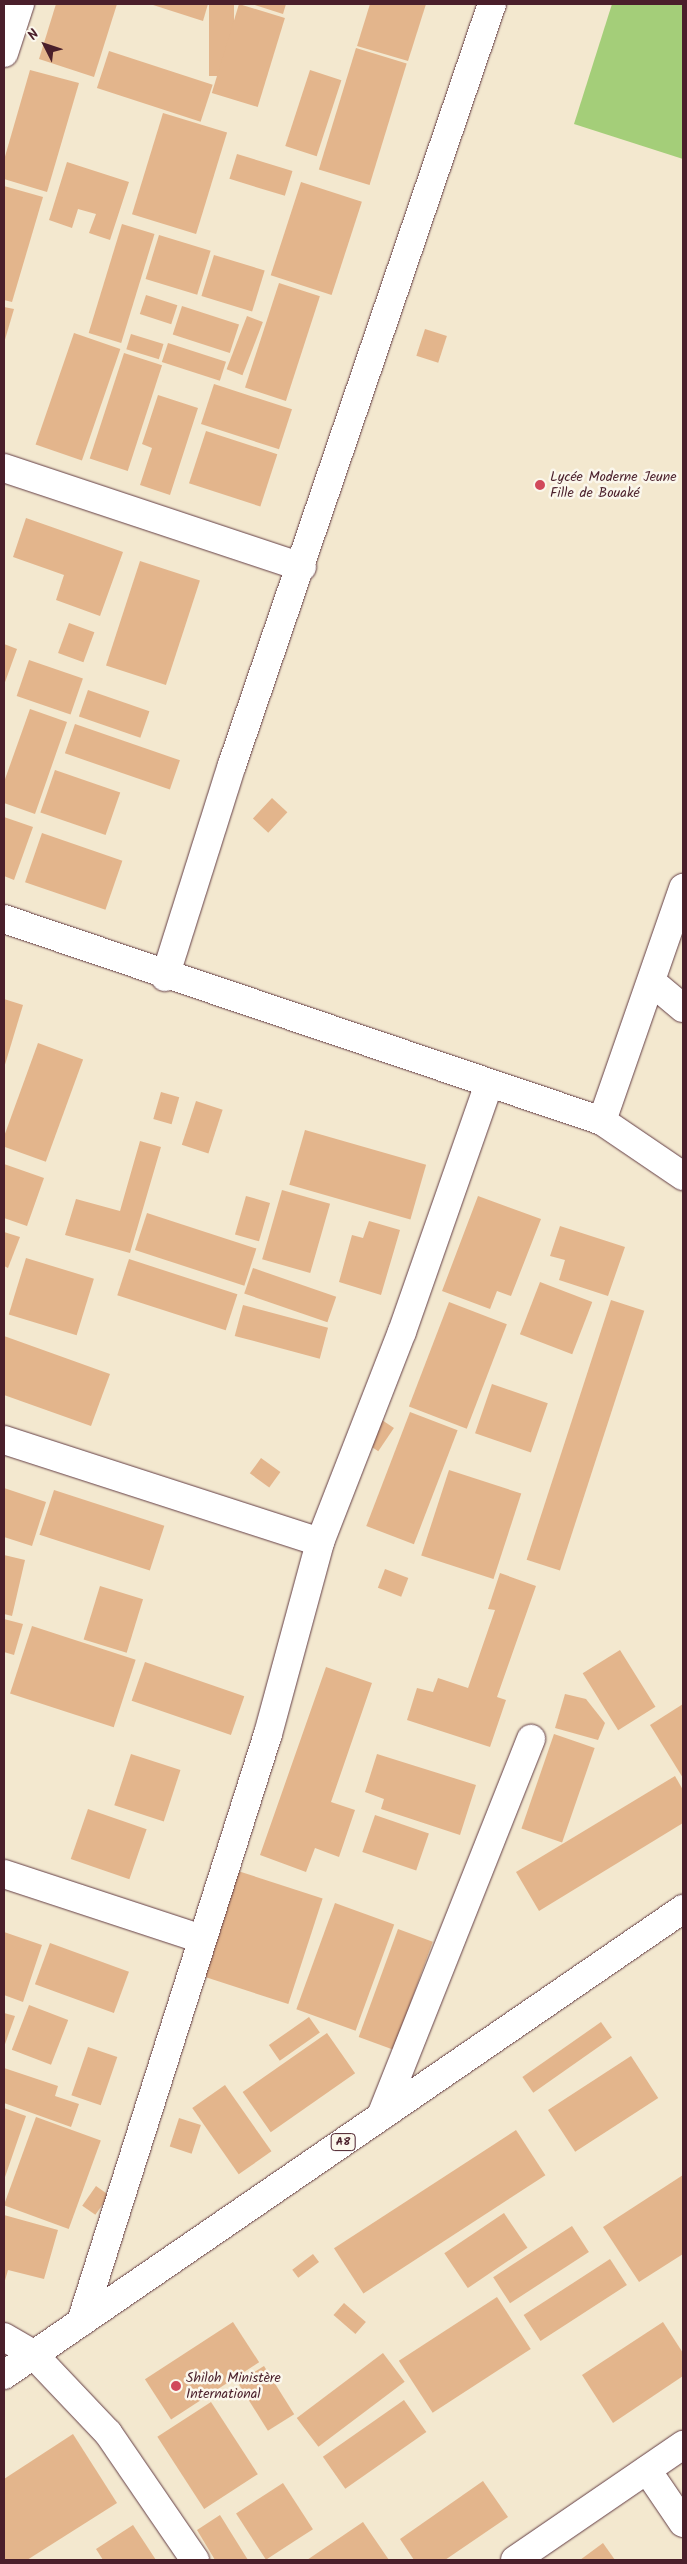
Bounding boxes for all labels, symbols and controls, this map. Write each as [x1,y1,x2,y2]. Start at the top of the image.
north arrow [20,20,70,70]
text: N [22,25,45,46]
place label: Lycée Moderne Jeune Fille de Bouaké [550,469,677,502]
marker: Lycée Moderne Jeune Fille de Bouaké [534,479,546,491]
road number: A8 [330,2132,356,2152]
place label: Shiloh Ministère International [186,2370,281,2402]
marker: Shiloh Ministère International [170,2380,182,2392]

